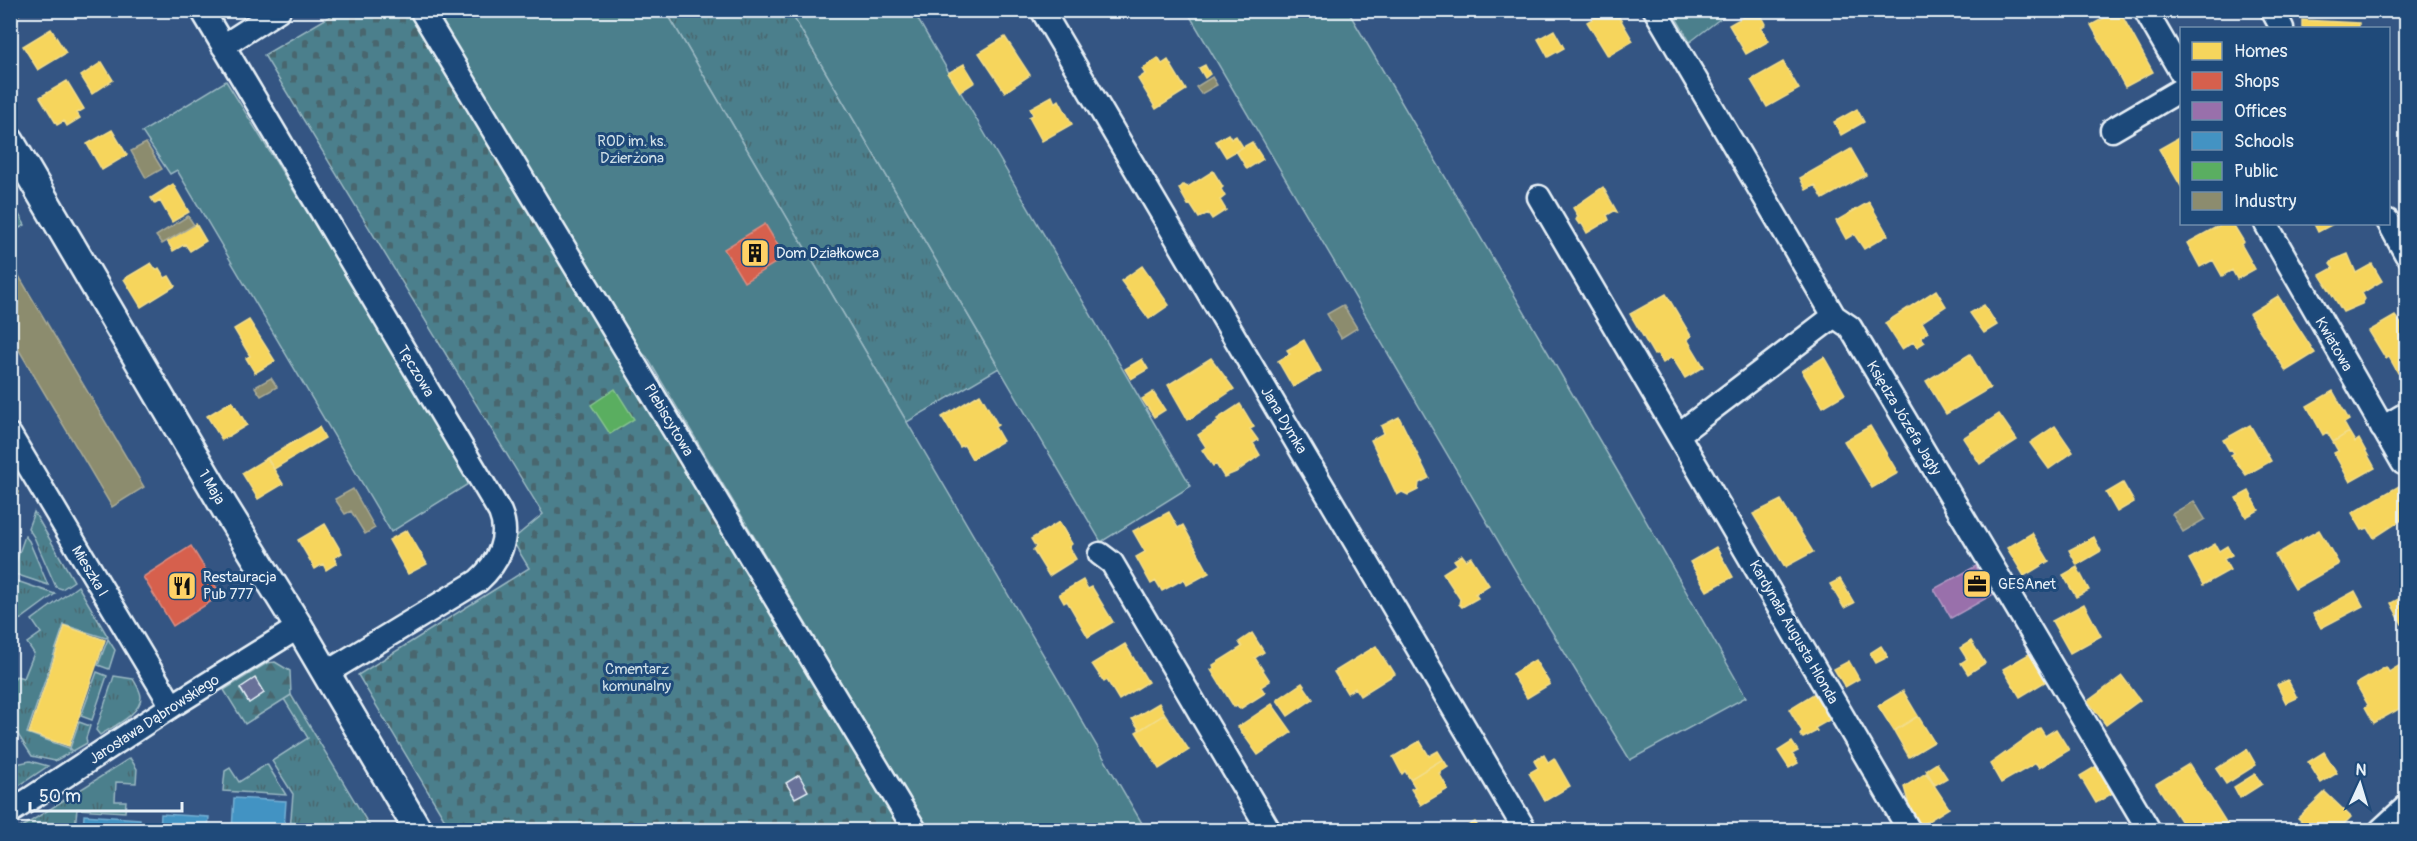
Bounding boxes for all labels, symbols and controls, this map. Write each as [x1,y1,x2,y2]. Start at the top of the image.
legend [2180,27,2390,225]
text: Homes [2234,40,2287,63]
text: Shops [2234,70,2279,93]
text: Offices [2234,100,2286,123]
text: Schools [2234,130,2294,153]
park label: ROD im. ks. Dzierżona [597,132,667,168]
text: Public [2234,160,2278,183]
text: Industry [2234,190,2297,213]
building icon: Dom Działkowca [739,237,771,269]
place label: Dom Działkowca [776,244,879,263]
street label: Kwiatowa [2310,314,2357,375]
street label: Tęczowa [393,342,438,401]
street label: Księdza Józefa Jagły [1862,358,1945,479]
street label: Plebiscytowa [640,381,698,460]
street label: Jana Dymka [1256,383,1311,457]
street label: 1 Maja [194,466,229,508]
street label: Mieszka I [67,542,112,600]
street label: Kardynała Augusta Hlonda [1745,557,1842,707]
place label: Restauracja Pub 777 [203,568,276,604]
office icon: GESAnet [1961,568,1993,600]
restaurant icon: Restauracja Pub 777 [166,570,198,602]
place label: GESAnet [1998,575,2057,594]
park label: Cmentarz komunalny [603,660,672,696]
street label: Jarosława Dąbrowskiego [86,670,223,769]
north arrow [2330,754,2390,814]
text: N [2355,760,2367,780]
scale bar [30,775,182,813]
text: 50 m [39,785,81,808]

